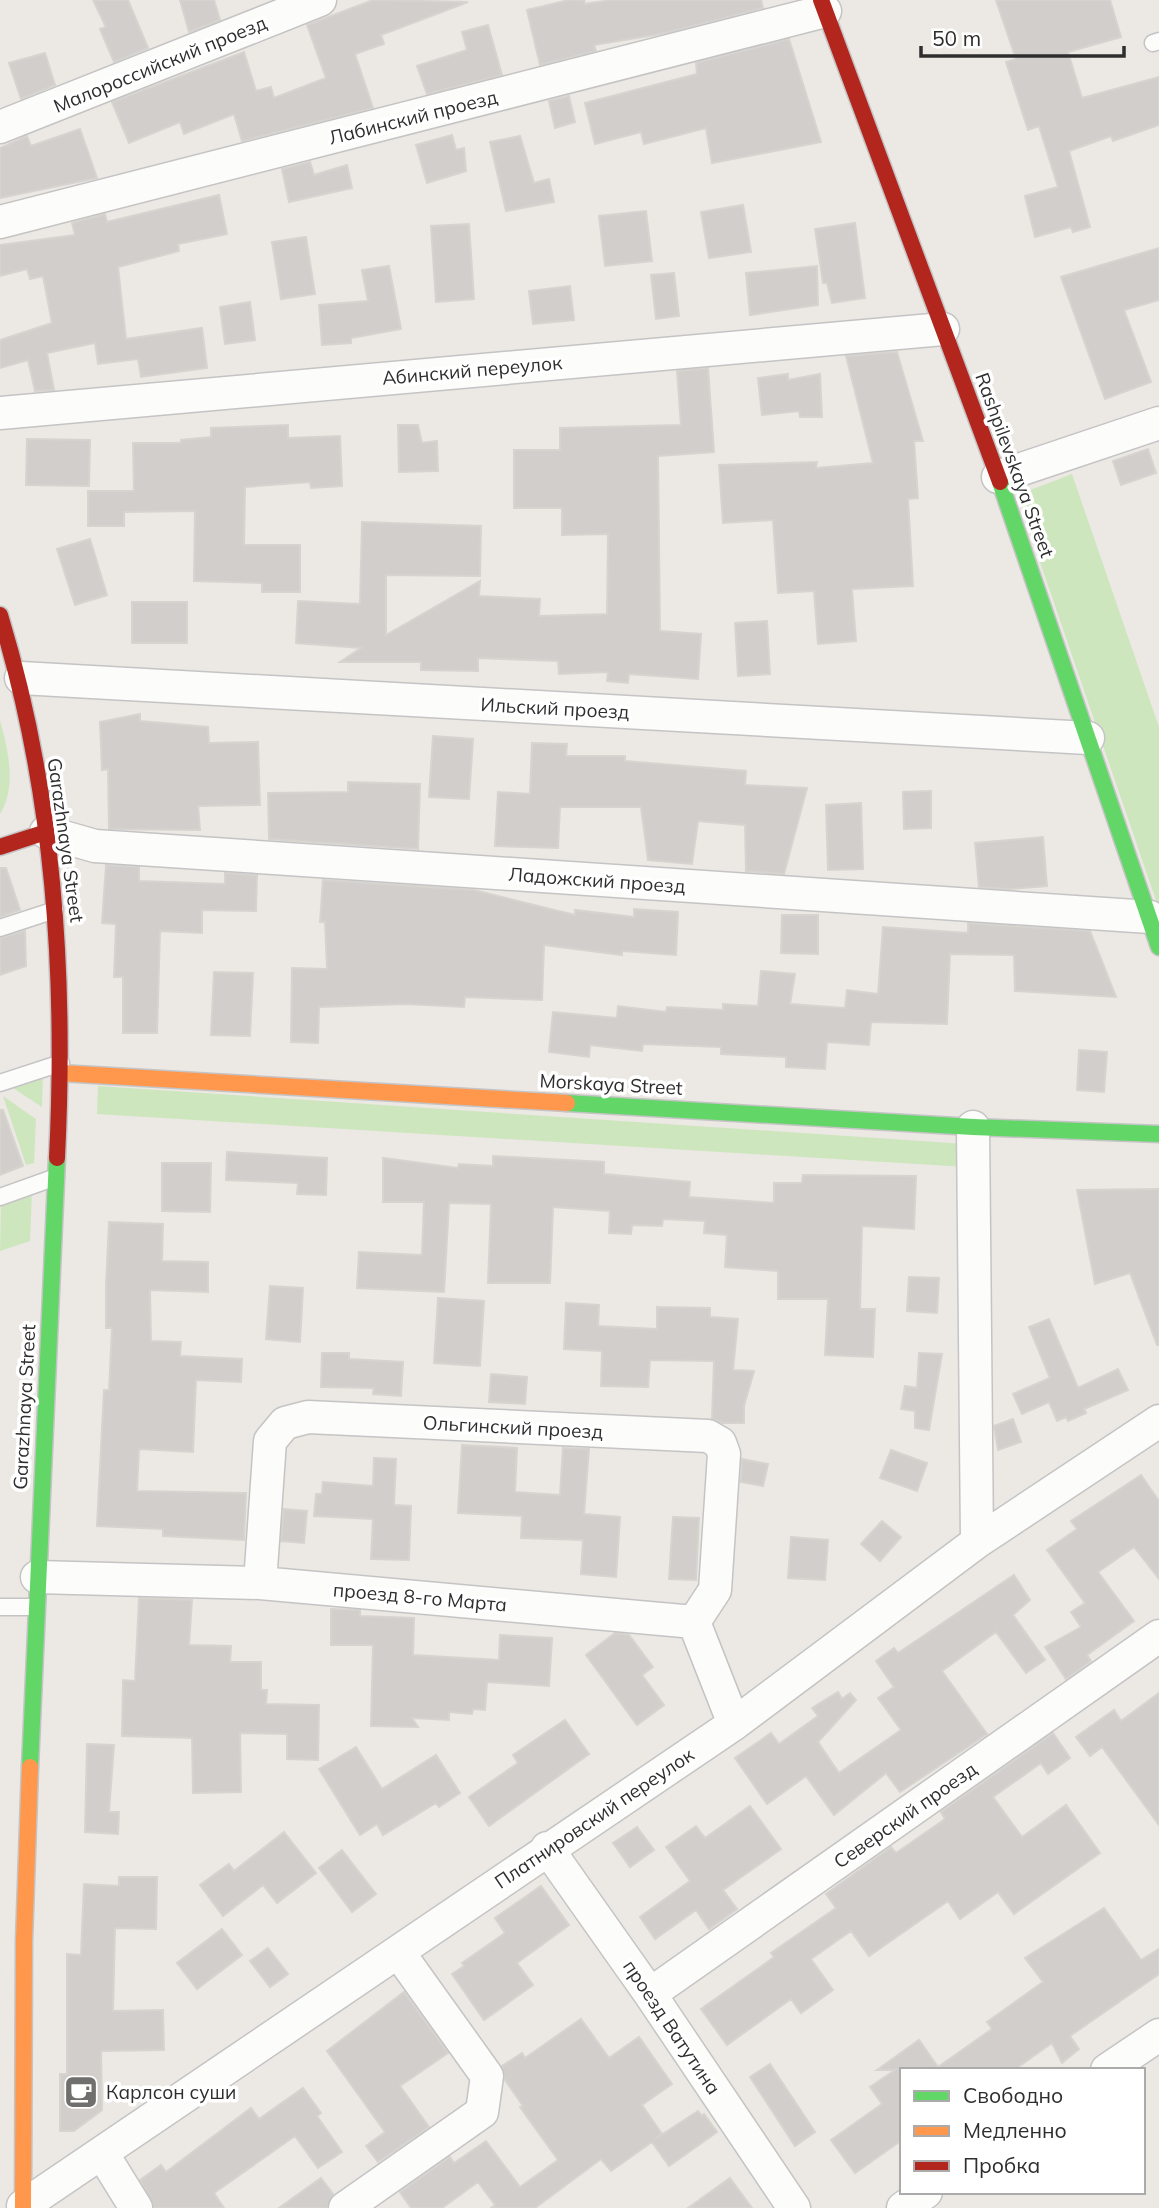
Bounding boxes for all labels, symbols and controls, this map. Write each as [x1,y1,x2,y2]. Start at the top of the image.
street label: Малороссийский проезд [50,10,270,118]
scale bar [921,14,1124,58]
text: 50 m [932,25,981,51]
street label: Лабинский проезд [326,84,500,150]
street label: Абинский переулок [381,350,564,390]
street label: Rashpilevskaya Street [970,369,1060,561]
street label: Ильский проезд [480,692,630,724]
street label: Garazhnaya Street [43,756,89,924]
street label: Ладожский проезд [508,862,687,898]
street label: Morskaya Street [539,1068,683,1100]
street label: Garazhnaya Street [8,1323,40,1490]
street label: Ольгинский проезд [422,1410,604,1444]
street label: проезд 8-го Марта [332,1577,508,1617]
street label: Платнировский переулок [490,1742,699,1894]
street label: Северский проезд [829,1756,982,1873]
street label: проезд Ватутина [618,1955,726,2099]
legend [900,2068,1145,2194]
cafe icon: Карлсон суши [62,2073,100,2111]
place label: Карлсон суши [106,2080,236,2104]
text: Свободно [963,2082,1063,2108]
text: Медленно [963,2117,1067,2143]
text: Пробка [963,2152,1040,2178]

